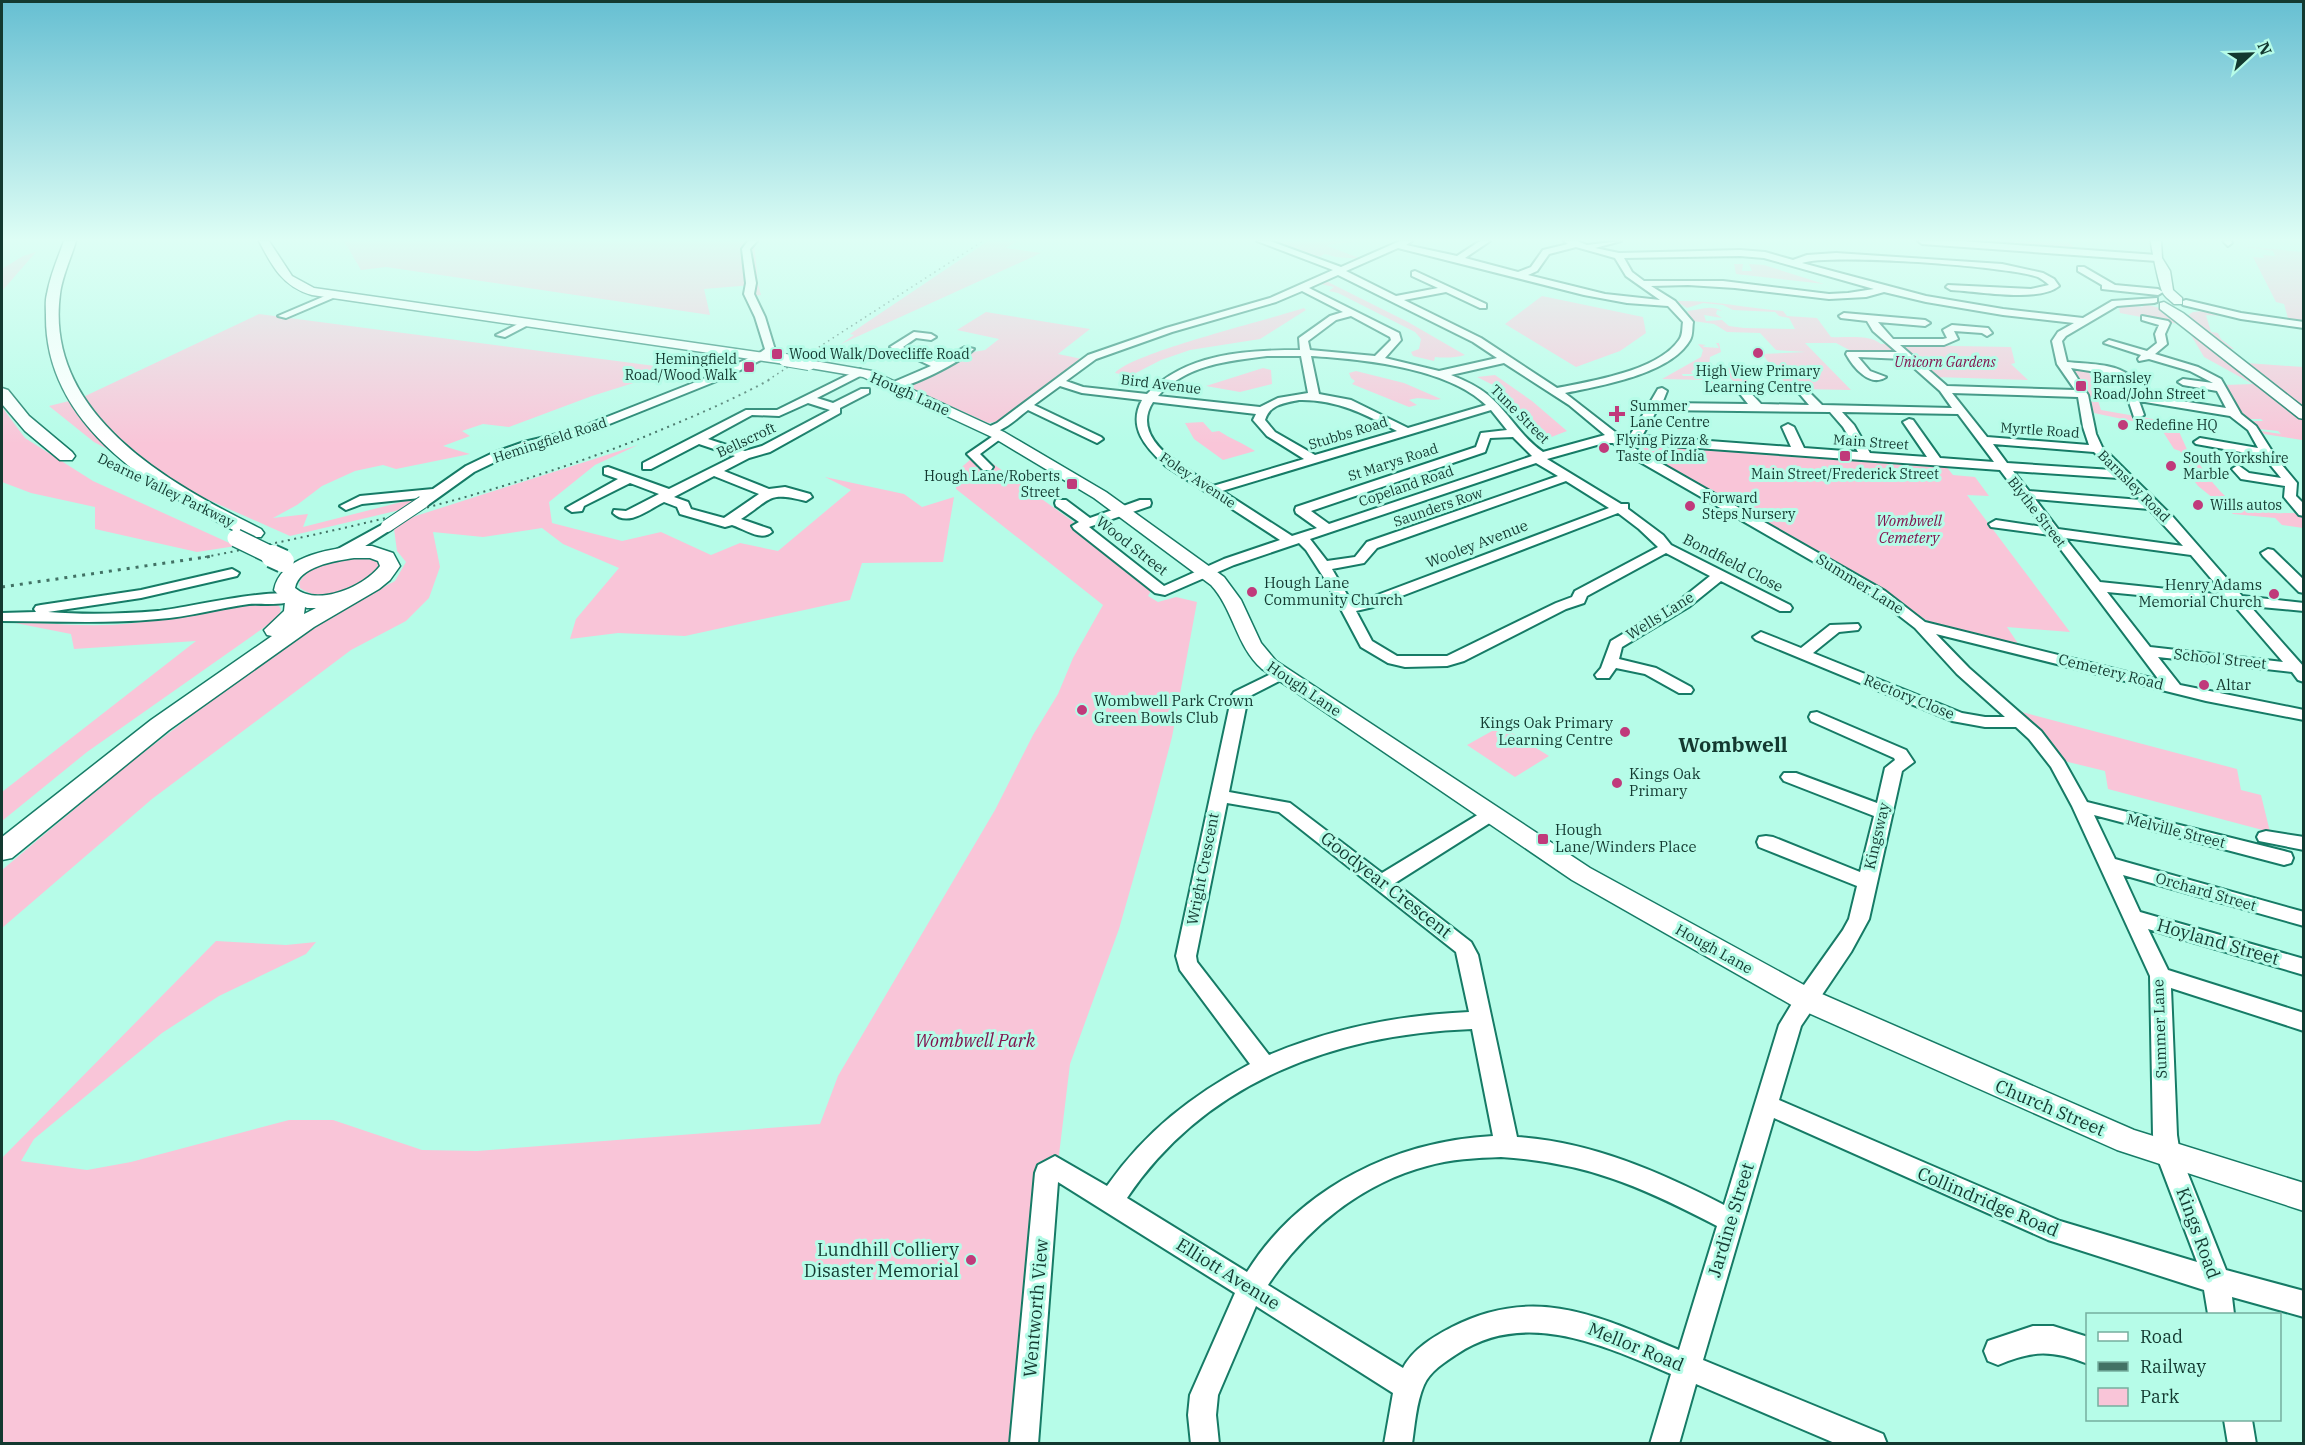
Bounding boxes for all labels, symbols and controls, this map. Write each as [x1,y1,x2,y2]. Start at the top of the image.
north arrow [2221,24,2281,84]
text: N [2253,39,2277,58]
place label: Wood Walk/Dovecliffe Road [789,345,970,363]
marker: High View Primary Learning Centre [1751,346,1765,360]
marker: Wood Walk/Dovecliffe Road [770,347,784,361]
place label: Hemingfield Road/Wood Walk [625,350,738,384]
park label: Unicorn Gardens [1894,353,1996,371]
marker: Hemingfield Road/Wood Walk [742,360,756,374]
place label: High View Primary Learning Centre [1696,362,1821,396]
street label: Hough Lane [867,368,953,420]
place label: Barnsley Road/John Street [2093,369,2206,403]
street label: Bird Avenue [1120,370,1202,398]
marker: Barnsley Road/John Street [2074,379,2088,393]
street label: Tune Street [1487,381,1553,447]
place label: Summer Lane Centre [1630,397,1710,431]
marker: Summer Lane Centre [1608,405,1626,423]
street label: Stubbs Road [1306,412,1390,454]
street label: Hemingfield Road [491,413,610,467]
place label: Redefine HQ [2135,416,2217,434]
street label: Bellscroft [714,418,778,461]
street label: Myrtle Road [2000,418,2081,442]
marker: Redefine HQ [2116,418,2130,432]
street label: Main Street [1833,430,1909,454]
place label: Flying Pizza & Taste of India [1616,431,1709,465]
street label: St Marys Road [1346,439,1441,485]
marker: Flying Pizza & Taste of India [1597,441,1611,455]
street label: Barnsley Road [2094,446,2174,526]
street label: Foley Avenue [1157,448,1239,512]
street label: Dearne Valley Parkway [95,449,238,531]
marker: Main Street/Frederick Street [1838,449,1852,463]
place label: South Yorkshire Marble [2183,449,2289,483]
marker: South Yorkshire Marble [2164,459,2178,473]
street label: Copeland Road [1356,461,1456,511]
place label: Main Street/Frederick Street [1751,465,1939,483]
place label: Hough Lane/Roberts Street [924,467,1060,501]
street label: Blythe Street [2004,473,2070,551]
marker: Hough Lane/Roberts Street [1065,477,1079,491]
street label: Saunders Row [1391,483,1485,531]
place label: Forward Steps Nursery [1702,489,1796,523]
place label: Wills autos [2210,496,2282,514]
marker: Wills autos [2191,498,2205,512]
marker: Forward Steps Nursery [1683,499,1697,513]
park label: Wombwell Cemetery [1876,511,1943,547]
street label: Wood Street [1093,512,1172,580]
street label: Wooley Avenue [1423,515,1530,572]
street label: Bondfield Close [1680,529,1787,596]
street label: Summer Lane [1813,549,1908,618]
place label: Hough Lane Community Church [1264,573,1403,609]
place label: Henry Adams Memorial Church [2138,575,2262,611]
marker: Hough Lane Community Church [1245,585,1259,599]
street label: Wells Lane [1622,587,1697,644]
marker: Henry Adams Memorial Church [2267,587,2281,601]
street label: School Street [2173,644,2267,673]
street label: Cemetery Road [2057,649,2166,694]
street label: Hough Lane [1264,657,1345,720]
street label: Rectory Close [1861,670,1957,723]
place label: Altar [2216,675,2251,694]
marker: Altar [2197,678,2211,692]
place label: Wombwell Park Crown Green Bowls Club [1094,691,1254,727]
marker: Wombwell Park Crown Green Bowls Club [1075,703,1089,717]
place label: Kings Oak Primary Learning Centre [1480,713,1613,749]
marker: Kings Oak Primary Learning Centre [1618,725,1632,739]
district label: Wombwell [1678,730,1788,758]
place label: Kings Oak Primary [1629,764,1701,800]
marker: Kings Oak Primary [1610,776,1624,790]
street label: Kingsway [1860,801,1893,871]
street label: Melville Street [2125,809,2227,852]
street label: Wright Crescent [1182,811,1223,927]
place label: Hough Lane/Winders Place [1555,820,1696,856]
street label: Goodyear Crescent [1316,826,1457,943]
marker: Hough Lane/Winders Place [1536,832,1550,846]
street label: Orchard Street [2154,868,2259,915]
street label: Hoyland Street [2154,913,2282,970]
street label: Hough Lane [1672,920,1756,978]
street label: Summer Lane [2148,979,2171,1079]
park label: Wombwell Park [915,1029,1036,1052]
street label: Church Street [1992,1074,2109,1141]
street label: Jardine Street [1702,1160,1759,1280]
street label: Collindridge Road [1914,1161,2063,1242]
street label: Kings Road [2171,1184,2226,1282]
street label: Elliott Avenue [1172,1233,1284,1315]
place label: Lundhill Colliery Disaster Memorial [804,1238,959,1282]
street label: Wentworth View [1018,1238,1053,1378]
marker: Lundhill Colliery Disaster Memorial [964,1253,978,1267]
legend [2086,1313,2281,1421]
street label: Mellor Road [1585,1317,1688,1376]
text: Road [2140,1325,2183,1348]
text: Railway [2140,1355,2206,1378]
text: Park [2140,1385,2180,1408]

